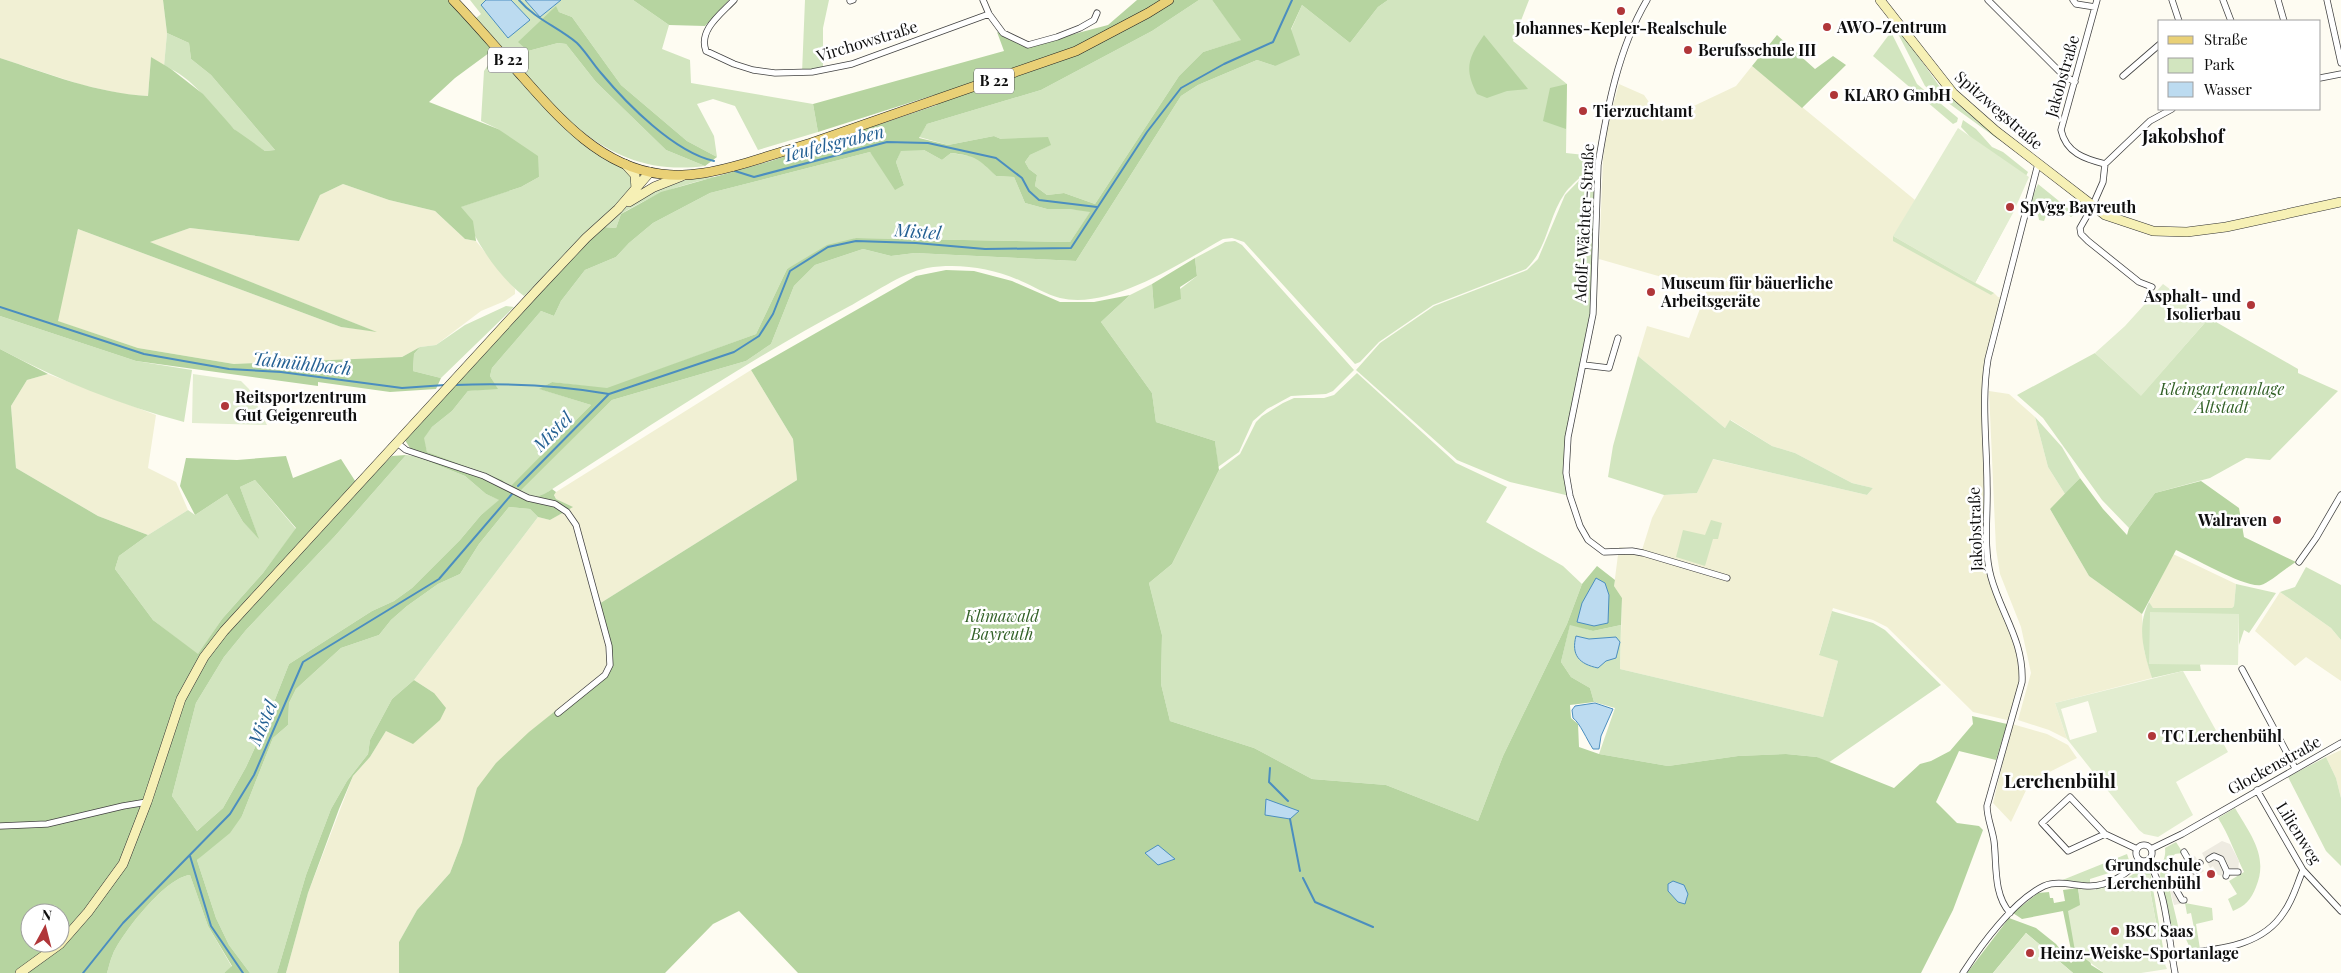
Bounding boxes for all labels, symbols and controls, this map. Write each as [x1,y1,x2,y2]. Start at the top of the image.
marker: Johannes-Kepler-Realschule [1615,5,1627,17]
street label: Virchowstraße [813,15,920,66]
place label: AWO-Zentrum [1836,16,1947,37]
place label: Johannes-Kepler-Realschule [1514,17,1727,38]
legend [2158,20,2321,110]
marker: AWO-Zentrum [1821,21,1833,33]
text: Straße [2204,29,2248,49]
street label: Jakobstraße [2040,32,2083,120]
place label: Berufsschule III [1698,39,1816,60]
marker: Berufsschule III [1682,44,1694,56]
road number: B 22 [488,48,528,72]
text: Park [2204,54,2236,74]
street label: Spitzwegstraße [1951,66,2048,154]
road number: B 22 [974,68,1014,94]
text: Wasser [2203,79,2252,99]
place label: KLARO GmbH [1844,84,1951,105]
marker: KLARO GmbH [1828,89,1840,101]
place label: Tierzuchtamt [1593,100,1694,121]
marker: Tierzuchtamt [1577,105,1589,117]
water label: Teufelsgraben [779,119,887,167]
district label: Jakobshof [2141,124,2226,148]
street label: Adolf-Wächter-Straße [1569,143,1598,304]
place label: SpVgg Bayreuth [2020,196,2137,217]
marker: SpVgg Bayreuth [2004,201,2016,213]
water label: Mistel [893,217,943,245]
place label: Museum für bäuerliche Arbeitsgeräte [1660,272,1833,311]
place label: Asphalt- und Isolierbau [2143,285,2241,324]
marker: Museum für bäuerliche Arbeitsgeräte [1645,286,1657,298]
marker: Asphalt- und Isolierbau [2245,299,2257,311]
water label: Talmühlbach [251,346,353,380]
park label: Kleingartenanlage Altstadt [2159,378,2284,417]
place label: Reitsportzentrum Gut Geigenreuth [235,386,367,425]
marker: Reitsportzentrum Gut Geigenreuth [219,400,231,412]
water label: Mistel [527,406,578,457]
street label: Jakobstraße [1963,487,1987,573]
place label: Walraven [2197,509,2267,530]
marker: Walraven [2271,514,2283,526]
park label: Klimawald Bayreuth [964,605,1040,644]
water label: Mistel [242,696,283,750]
place label: TC Lerchenbühl [2162,725,2282,746]
marker: TC Lerchenbühl [2146,730,2158,742]
street label: Glockenstraße [2223,730,2324,799]
district label: Lerchenbühl [2004,767,2116,793]
street label: Lilienweg [2272,798,2327,868]
place label: Grundschule Lerchenbühl [2105,854,2201,893]
marker: Grundschule Lerchenbühl [2205,868,2217,880]
north arrow [20,903,70,953]
text: N [40,905,53,925]
place label: BSC Saas [2125,920,2193,941]
marker: BSC Saas [2109,925,2121,937]
place label: Heinz-Weiske-Sportanlage [2040,942,2239,963]
marker: Heinz-Weiske-Sportanlage [2024,947,2036,959]

